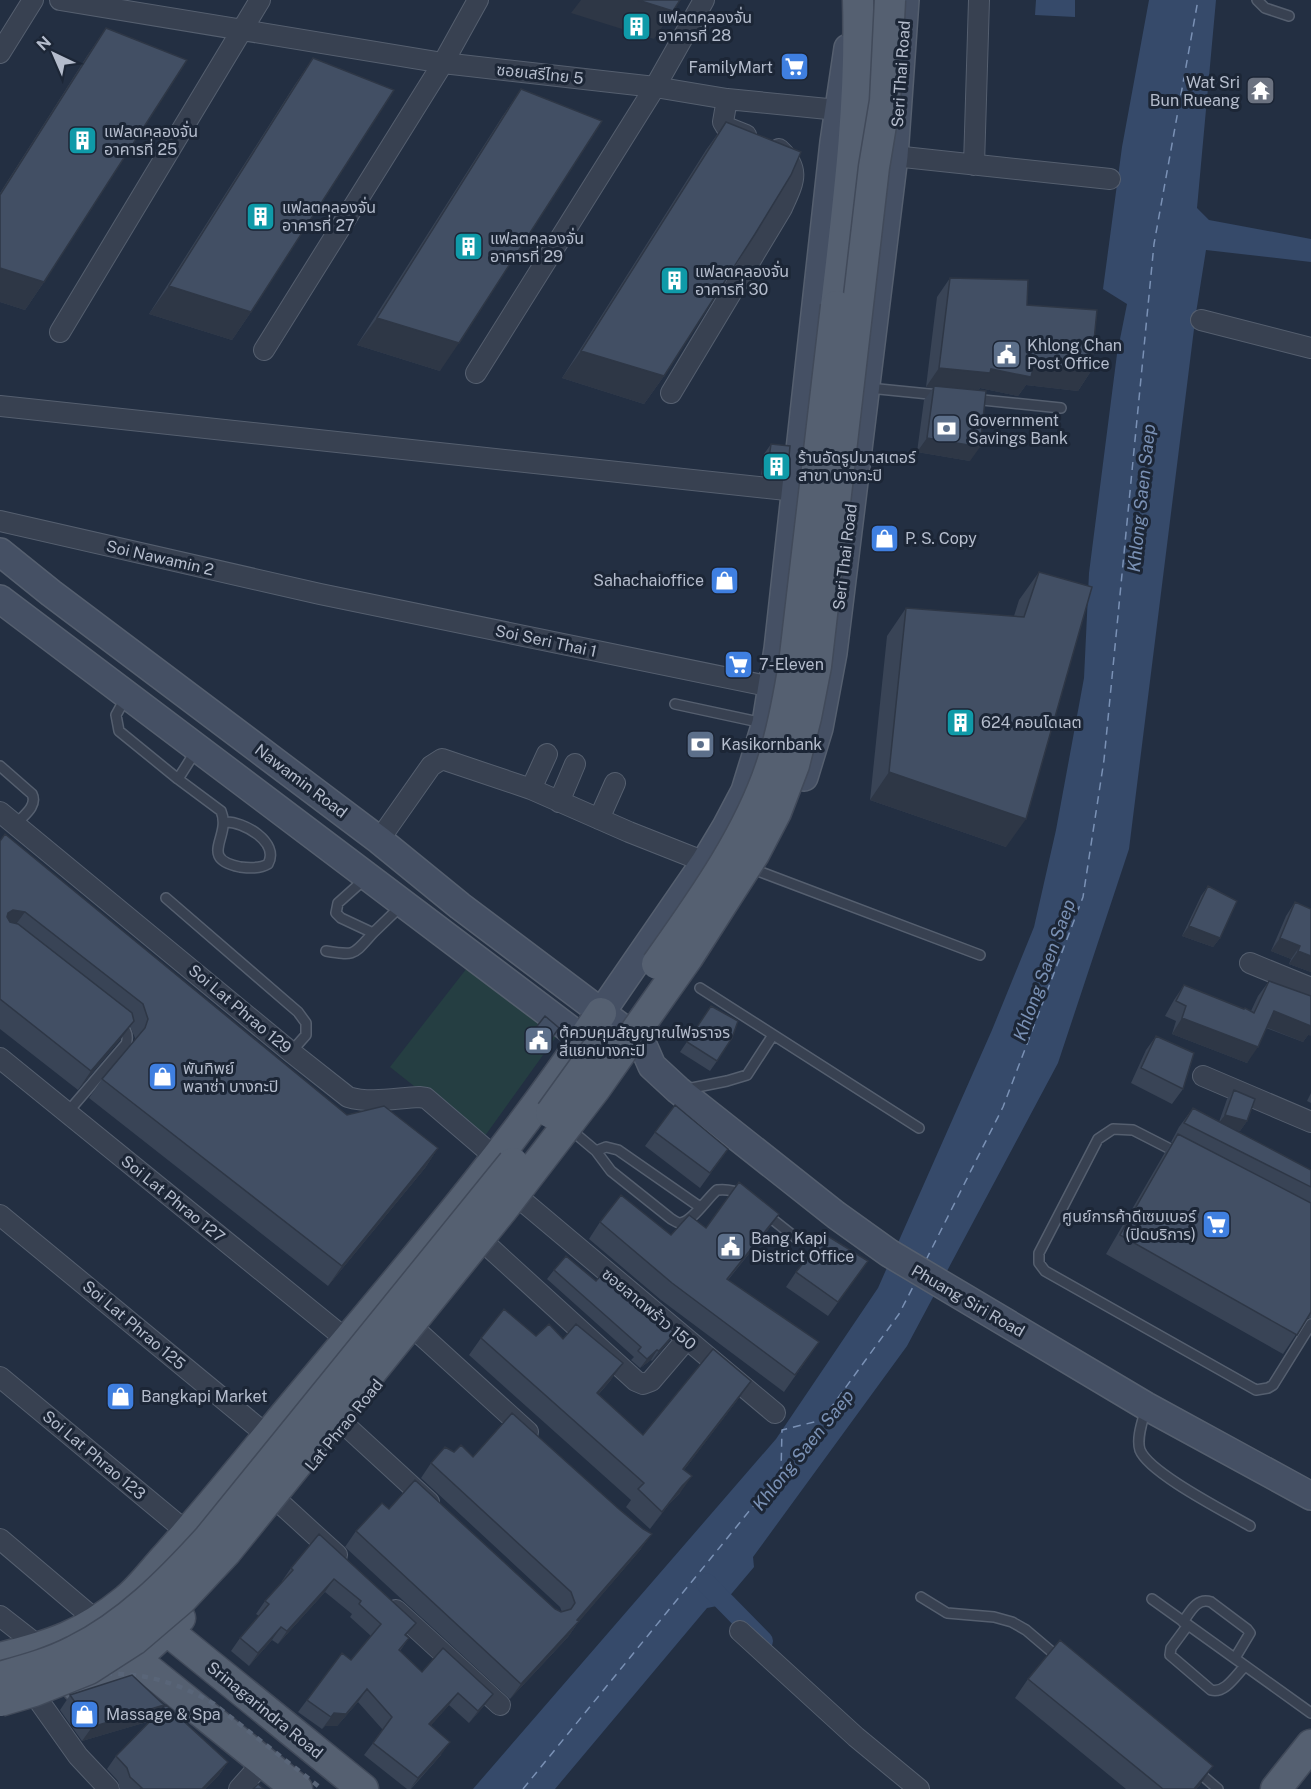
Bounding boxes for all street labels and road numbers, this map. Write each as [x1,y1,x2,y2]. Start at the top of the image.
street label: Seri Thai Road [888,20,914,128]
street label: ซอยเสรีไทย 5 [496,60,584,88]
street label: Seri Thai Road [829,503,861,611]
street label: Soi Nawamin 2 [104,536,216,580]
street label: Soi Seri Thai 1 [493,621,599,661]
street label: Nawamin Road [251,740,351,822]
street label: Soi Lat Phrao 129 [185,960,295,1058]
street label: Soi Lat Phrao 127 [117,1151,229,1247]
street label: Phuang Siri Road [908,1261,1028,1341]
street label: ซอยลาดพร้าว 150 [598,1264,700,1354]
street label: Soi Lat Phrao 125 [79,1276,189,1374]
street label: Lat Phrao Road [301,1375,387,1475]
street label: Soi Lat Phrao 123 [39,1406,149,1504]
street label: Srinagarindra Road [203,1657,327,1763]

